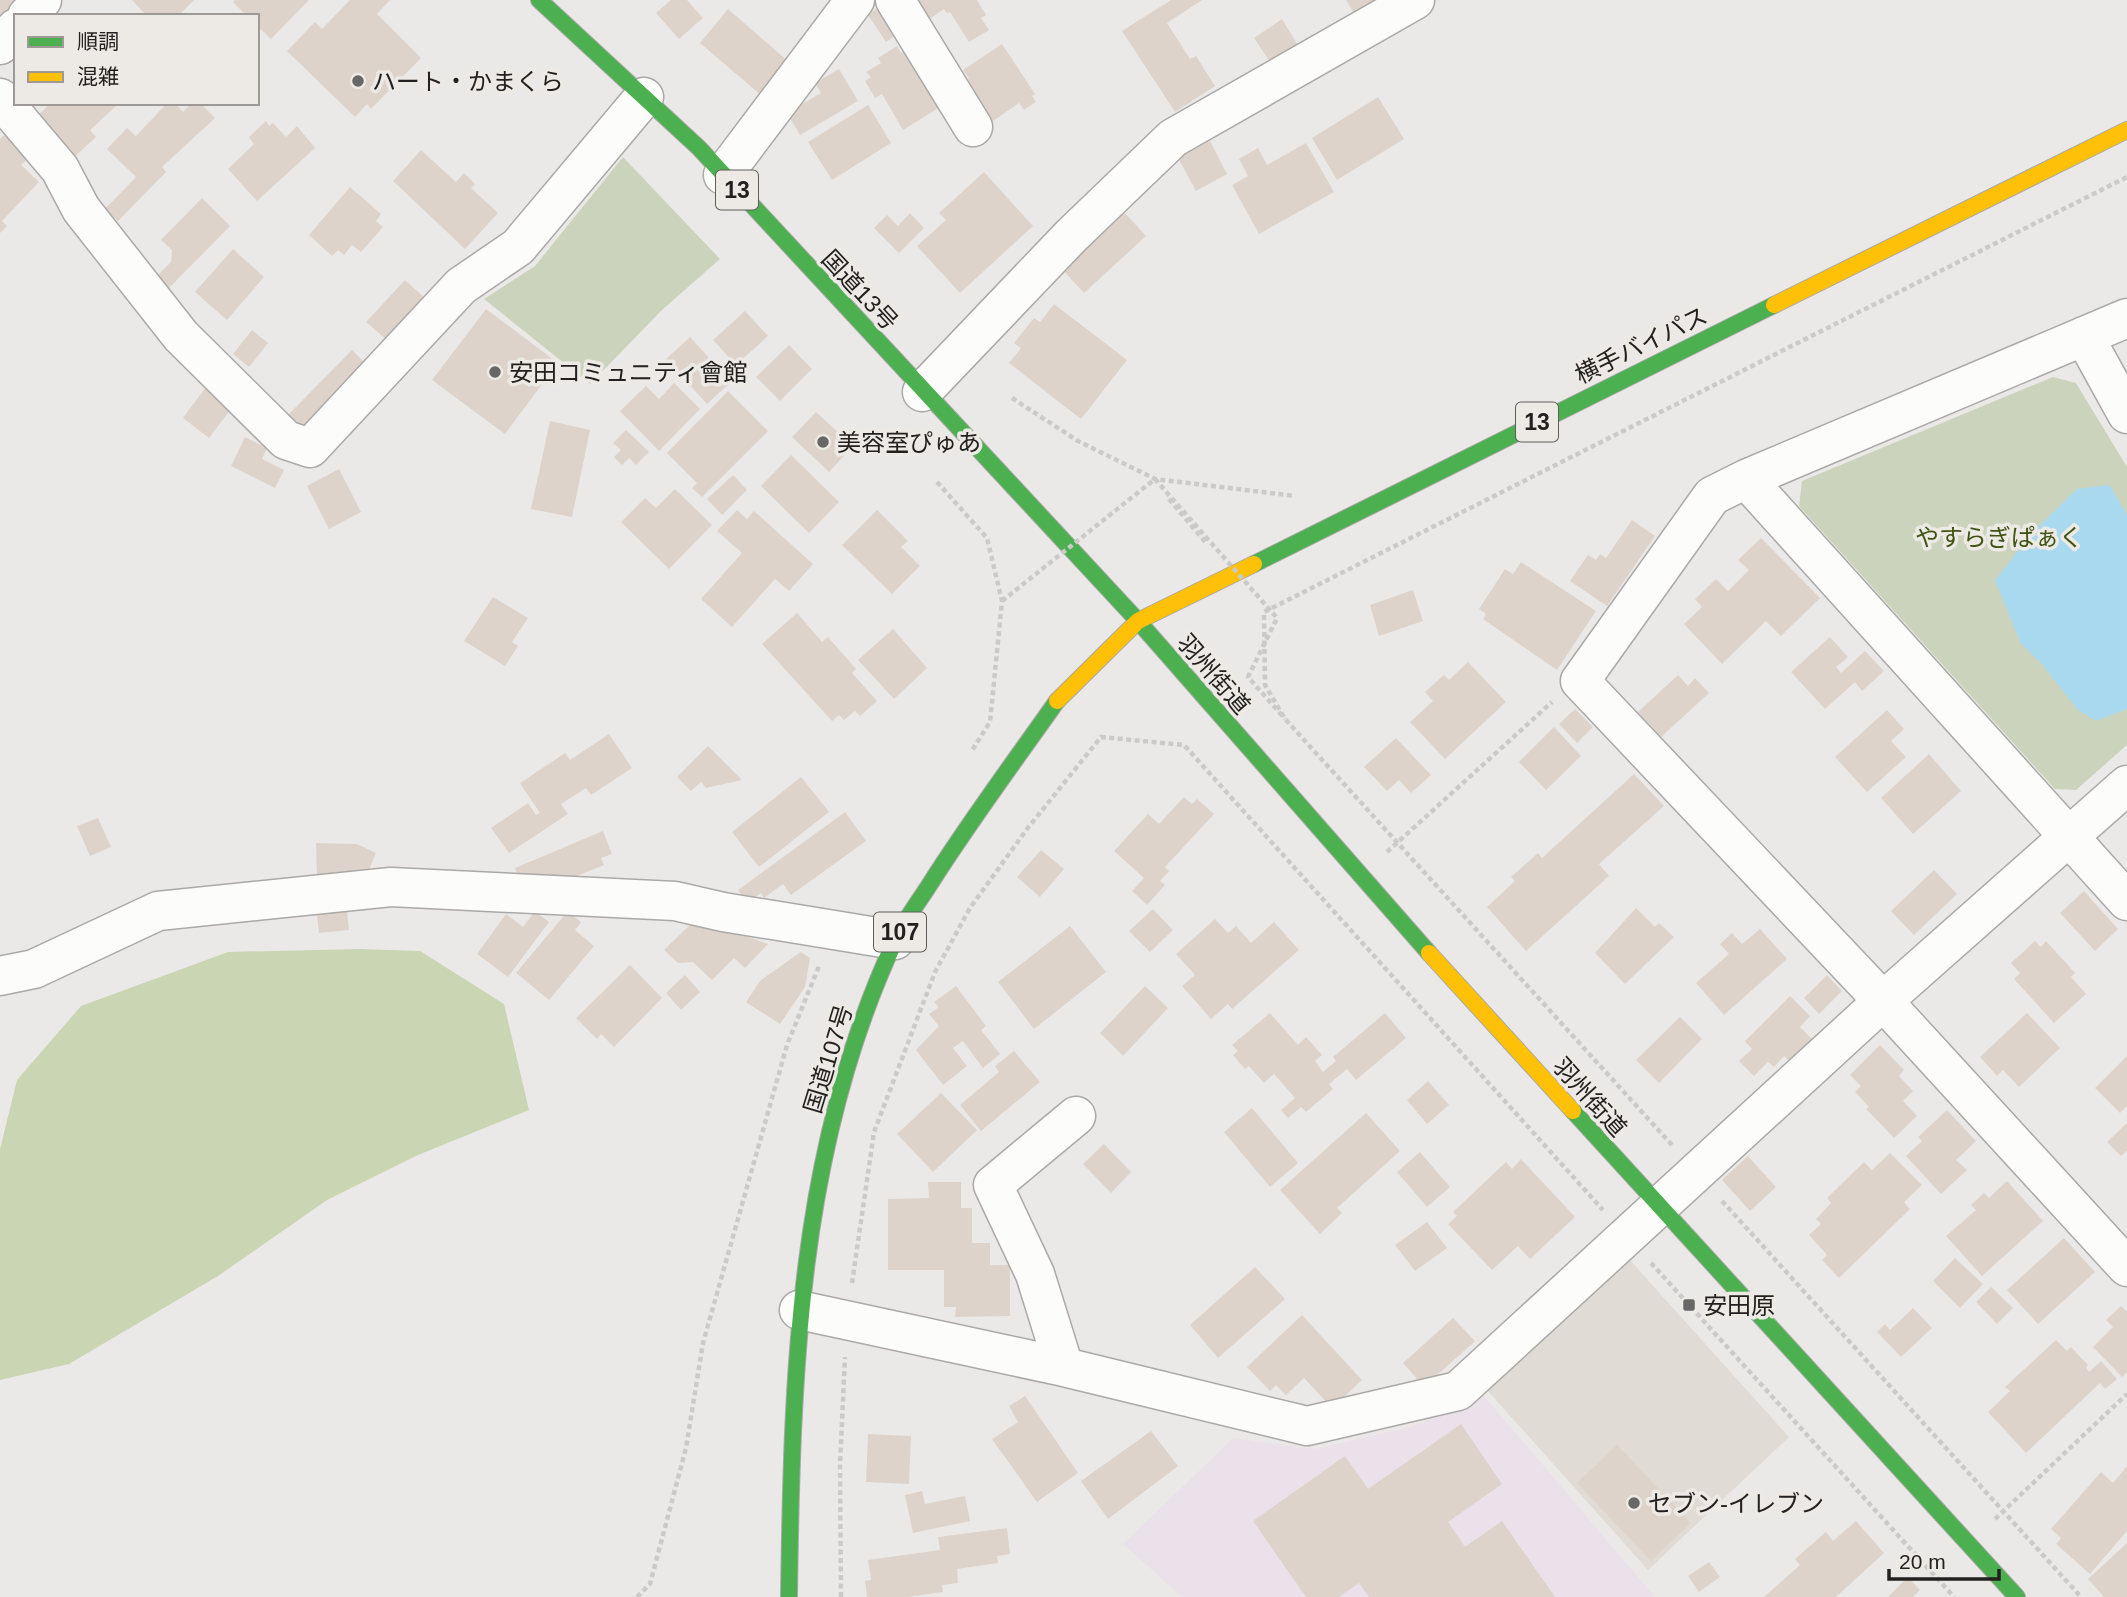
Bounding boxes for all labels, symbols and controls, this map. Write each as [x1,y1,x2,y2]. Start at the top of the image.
legend [14,14,259,105]
text: 順調 [77,30,119,53]
text: 混雑 [77,65,119,88]
place label: ハート・かまくら [372,68,564,95]
marker: ハート・かまくら [350,73,366,89]
road number: 13 [716,170,758,210]
street label: 国道13号 [816,245,904,335]
street label: 横手バイパス [1571,301,1711,389]
place label: 安田コミュニティ會館 [509,359,748,386]
marker: 安田コミュニティ會館 [487,364,503,380]
road number: 13 [1516,402,1558,442]
place label: 美容室ぴゅあ [837,429,981,456]
marker: 美容室ぴゅあ [815,434,831,450]
park label: やすらぎぱぁく [1915,524,2083,551]
street label: 羽州街道 [1172,629,1256,719]
road number: 107 [874,912,926,951]
street label: 国道107号 [799,1001,857,1117]
street label: 羽州街道 [1548,1052,1632,1142]
place label: 安田原 [1703,1292,1775,1319]
marker: 安田原 [1681,1297,1697,1313]
place label: セブン-イレブン [1648,1490,1824,1517]
marker: セブン-イレブン [1626,1495,1642,1511]
scale bar [1889,1538,1999,1582]
text: 20 m [1899,1550,1946,1573]

